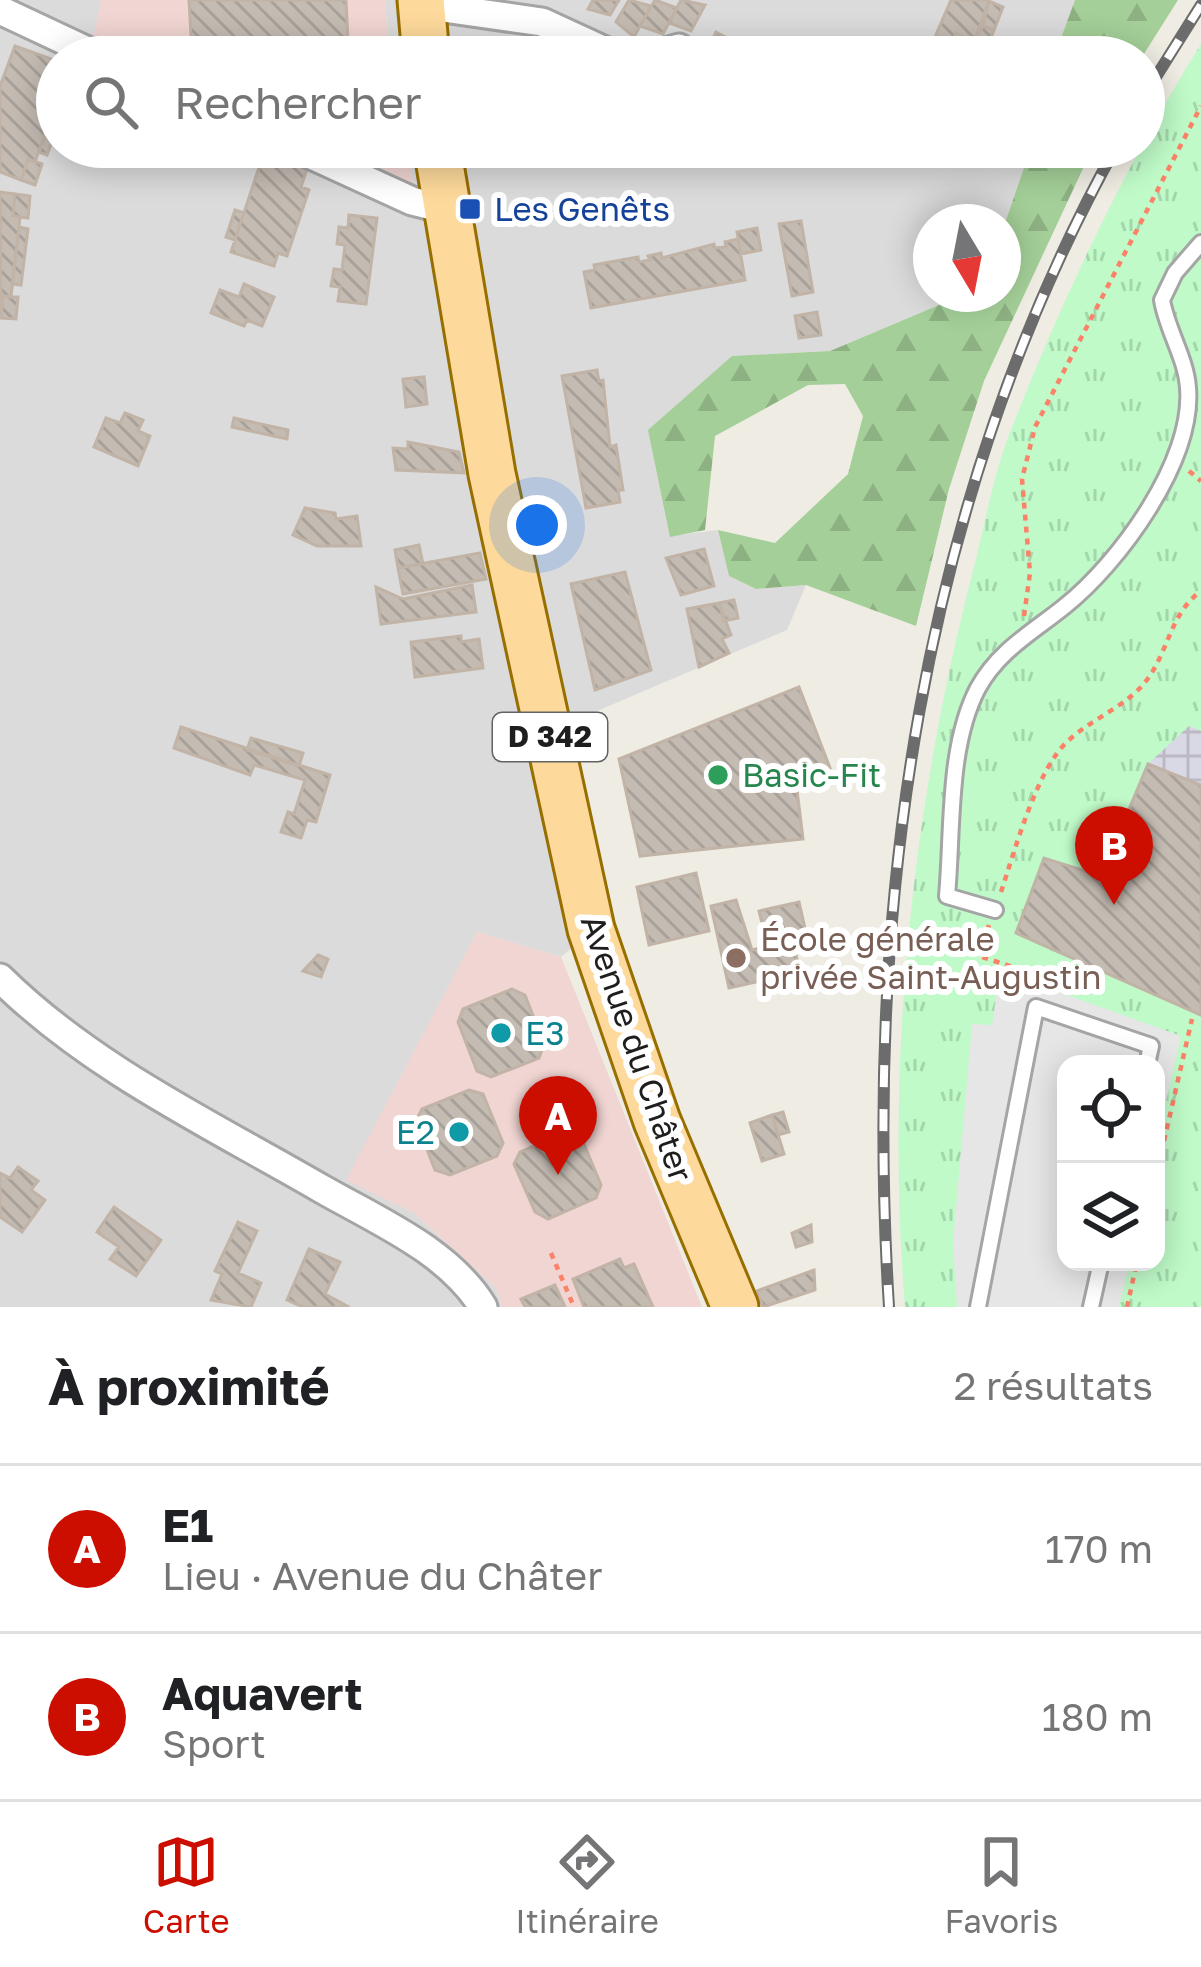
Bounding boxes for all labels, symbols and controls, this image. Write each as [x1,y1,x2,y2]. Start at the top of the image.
search box [36,36,1165,168]
icon: search [78,69,144,135]
text: Rechercher [174,75,422,129]
place label: Les Genêts [494,189,670,228]
marker: Les Genêts [457,196,483,222]
north arrow [913,204,1021,312]
your location [507,495,567,555]
road number: D 342 [493,713,607,761]
place label: Basic-Fit [742,755,881,794]
marker: Basic-Fit [705,762,731,788]
pin: B [1075,806,1153,905]
street label: Avenue du Châter [574,909,701,1186]
place label: École générale privée Saint-Augustin [760,919,1102,996]
marker: École générale privée Saint-Augustin [723,945,749,971]
place label: E3 [525,1013,564,1052]
marker: E3 [488,1020,514,1046]
map controls [1057,1055,1165,1271]
button: locate [1057,1055,1165,1163]
pin: A [519,1076,597,1175]
place label: E2 [396,1112,435,1151]
marker: E2 [446,1119,472,1145]
button: layers [1057,1163,1165,1271]
text: À proximité [48,1355,330,1416]
text: 2 résultats [954,1362,1153,1409]
text: E1 [162,1498,213,1552]
text: A [73,1525,101,1572]
text: 170 m [1045,1525,1153,1572]
text: Lieu · Avenue du Châter [162,1552,602,1599]
text: Aquavert [162,1666,362,1720]
text: B [73,1693,101,1740]
text: 180 m [1042,1693,1153,1740]
text: Sport [162,1720,266,1767]
tab: Carte [143,1829,230,1940]
tab: Itinéraire [515,1829,659,1940]
tab: Favoris [944,1829,1058,1940]

